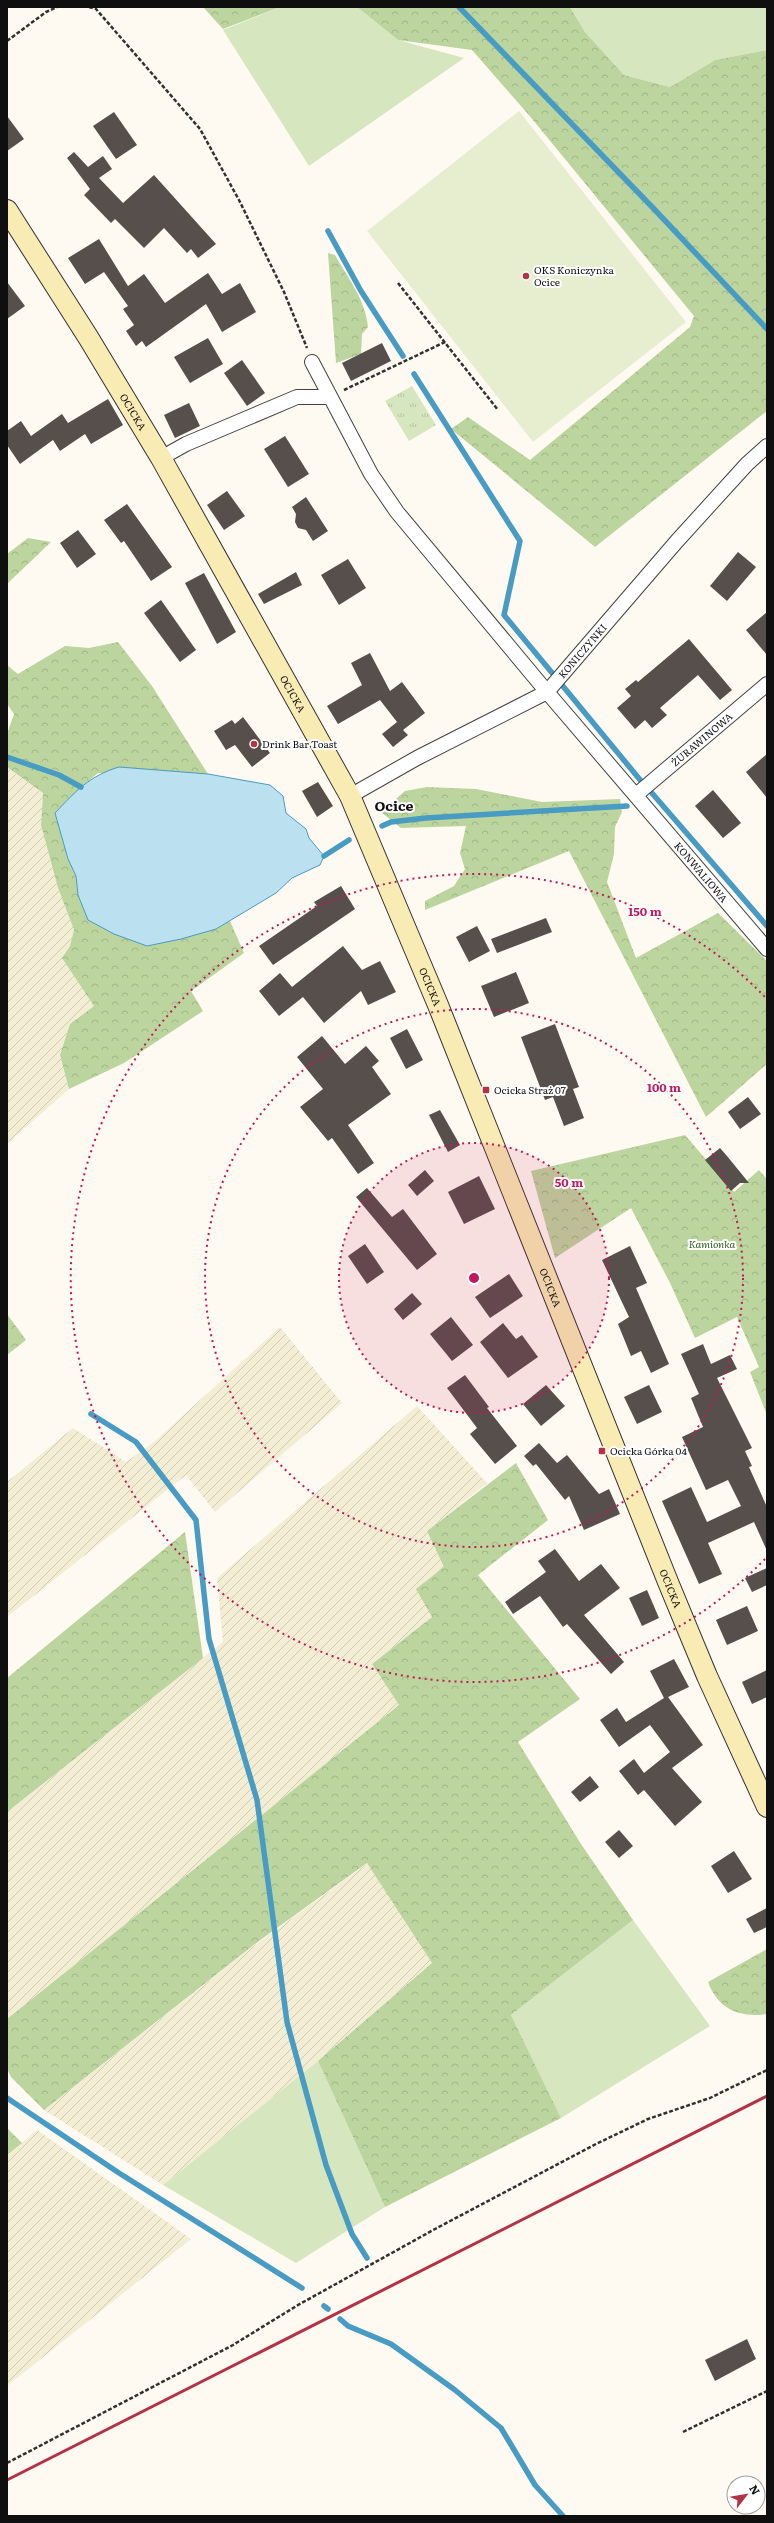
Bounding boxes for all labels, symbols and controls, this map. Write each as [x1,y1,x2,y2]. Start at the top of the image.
place label: OKS Koniczynka Ocice [534,262,614,289]
marker: OKS Koniczynka Ocice [521,271,531,281]
street label: OCICKA [117,390,151,433]
street label: KONICZYNKI [554,620,610,681]
street label: OCICKA [277,672,310,715]
street label: ŻURAWINOWA [667,708,736,769]
place label: Drink Bar Toast [262,736,337,751]
marker: Drink Bar Toast [249,739,259,749]
district label: Ocice [374,795,414,815]
street label: KONWALIOWA [671,838,732,906]
text: 150 m [628,902,662,920]
street label: OCICKA [416,965,446,1009]
text: 100 m [647,1078,681,1096]
place label: Ocicka Straż 07 [494,1082,566,1097]
marker: Ocicka Straż 07 [481,1085,491,1095]
text: 50 m [555,1173,583,1191]
park label: Kamionka [689,1236,735,1251]
street label: OCICKA [537,1266,566,1309]
centre of rings [467,1271,481,1285]
place label: Ocicka Górka 04 [610,1443,687,1458]
marker: Ocicka Górka 04 [597,1446,607,1456]
street label: OCICKA [657,1567,686,1610]
north arrow [726,2475,766,2515]
text: N [746,2481,765,2497]

